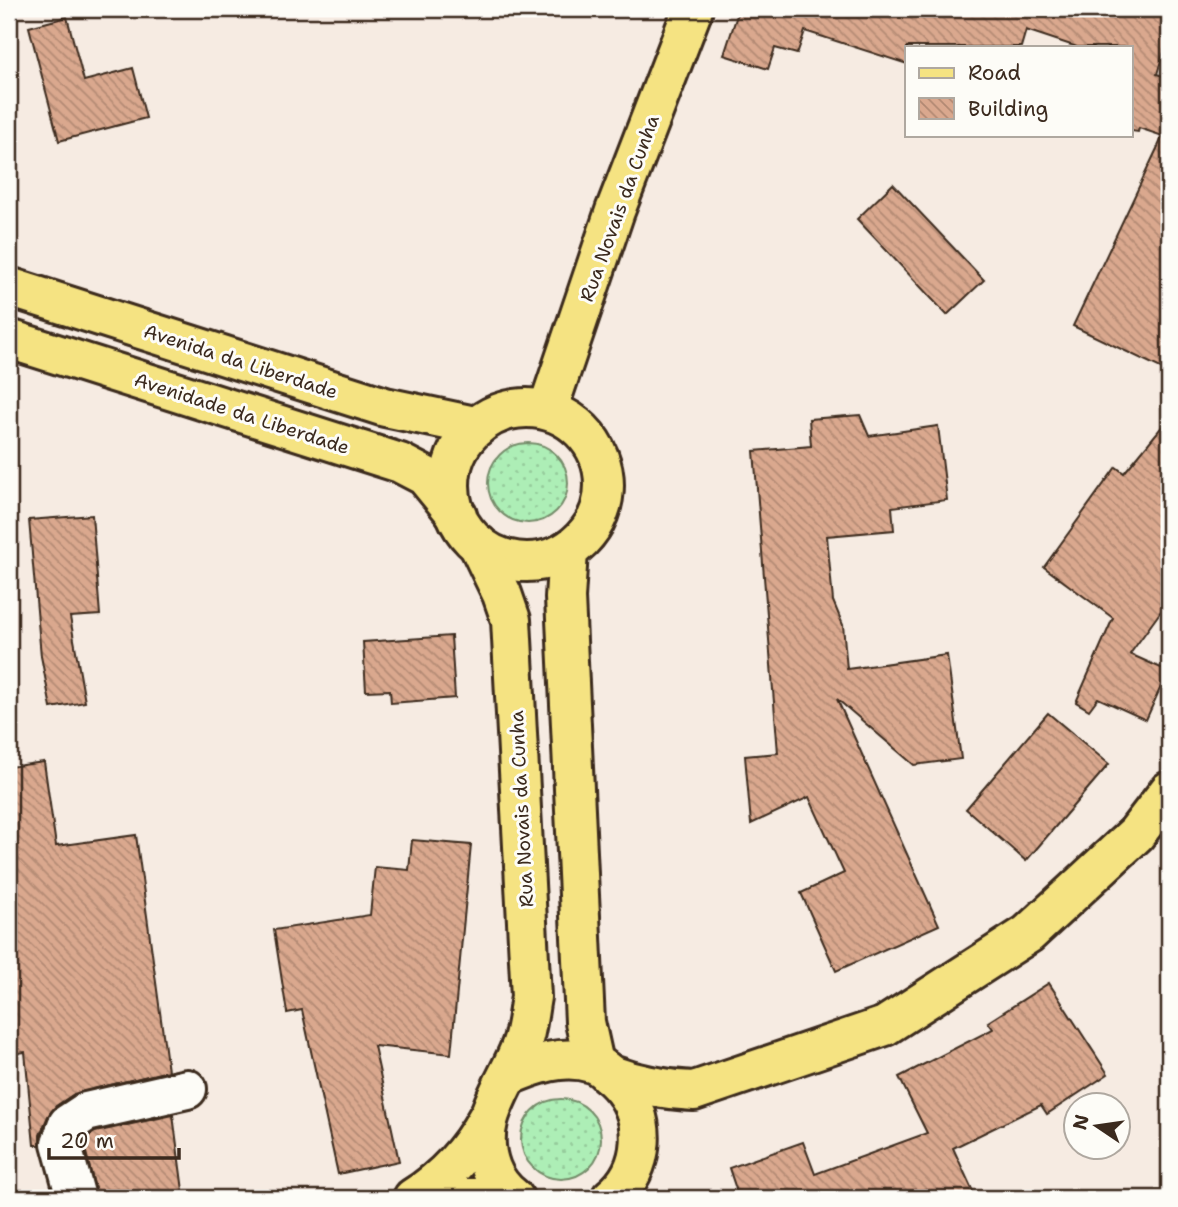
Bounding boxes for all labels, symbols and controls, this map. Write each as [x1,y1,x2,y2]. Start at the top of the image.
legend [905,46,1132,136]
text: Road [968,59,1021,87]
text: Building [968,95,1048,123]
street label: Rua Novais da Cunha [574,111,665,305]
street label: Avenida da Liberdade [141,318,341,405]
street label: Avenidade da Liberdade [131,367,353,460]
street label: Rua Novais da Cunha [504,710,539,908]
north arrow [1062,1092,1132,1162]
text: N [1067,1112,1095,1132]
scale bar [49,1116,178,1160]
text: 20 m [60,1127,114,1155]

